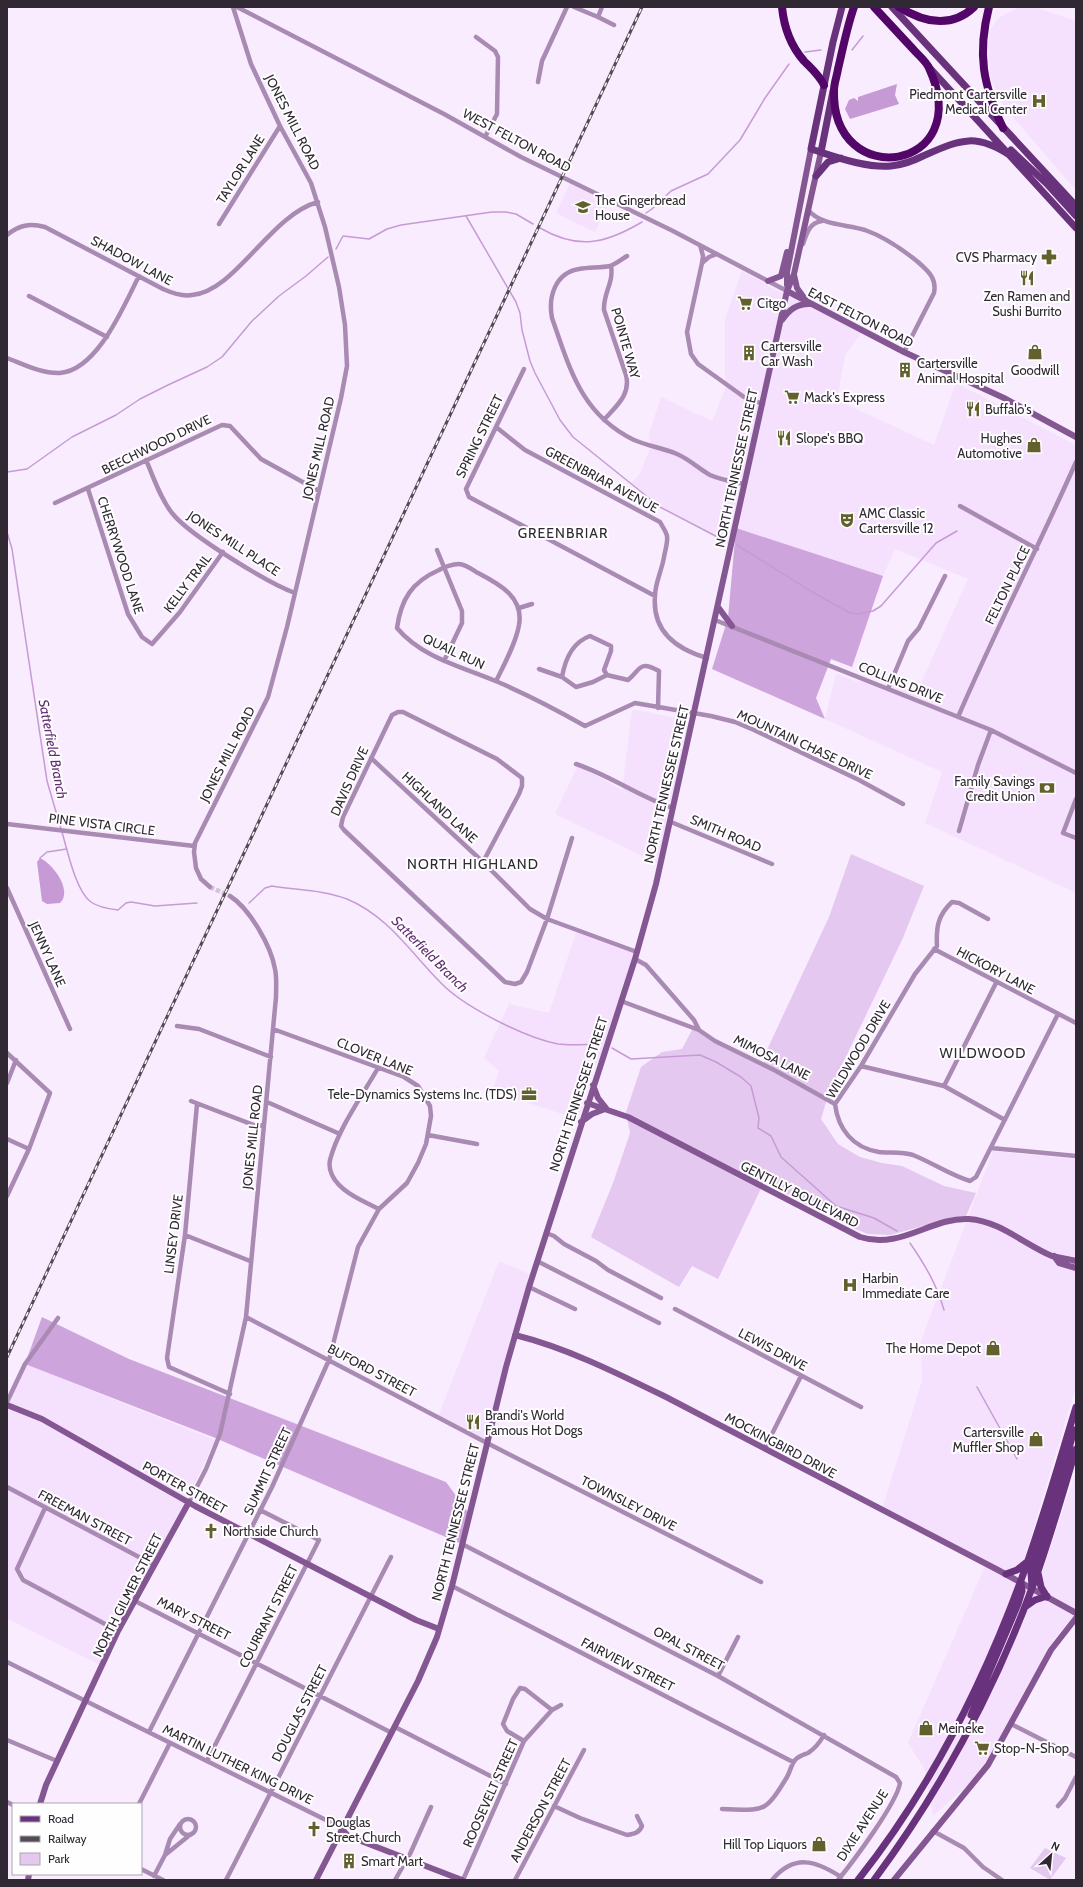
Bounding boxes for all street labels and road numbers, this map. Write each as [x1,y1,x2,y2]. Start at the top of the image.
street label: JONES MILL ROAD [262,71,324,172]
street label: WEST FELTON ROAD [460,105,574,175]
street label: TAYLOR LANE [212,131,268,207]
street label: SHADOW LANE [88,232,176,288]
street label: EAST FELTON ROAD [806,284,916,350]
street label: POINTE WAY [608,306,644,381]
street label: NORTH TENNESSEE STREET [711,387,761,549]
street label: SPRING STREET [452,392,506,480]
street label: JONES MILL ROAD [298,395,338,502]
street label: BEECHWOOD DRIVE [99,411,213,477]
street label: GREENBRIAR AVENUE [543,442,661,516]
street label: CHERRYWOOD LANE [94,494,148,616]
street label: JONES MILL PLACE [184,507,283,579]
street label: FELTON PLACE [981,543,1033,627]
street label: KELLY TRAIL [160,550,215,615]
street label: QUAIL RUN [421,630,487,672]
street label: COLLINS DRIVE [856,658,946,706]
street label: NORTH TENNESSEE STREET [640,703,692,865]
street label: JONES MILL ROAD [196,704,258,805]
street label: MOUNTAIN CHASE DRIVE [735,706,875,782]
street label: DAVIS DRIVE [327,744,371,818]
street label: HIGHLAND LANE [399,768,481,846]
street label: PINE VISTA CIRCLE [48,810,156,838]
street label: SMITH ROAD [688,811,764,855]
street label: JENNY LANE [26,918,70,989]
street label: HICKORY LANE [954,943,1038,997]
street label: WILDWOOD DRIVE [822,997,894,1101]
street label: NORTH TENNESSEE STREET [545,1015,611,1173]
street label: MIMOSA LANE [731,1031,813,1083]
street label: CLOVER LANE [335,1033,415,1079]
street label: JONES MILL ROAD [238,1084,265,1191]
street label: GENTILLY BOULEVARD [738,1157,862,1231]
street label: LINSEY DRIVE [160,1193,186,1275]
street label: LEWIS DRIVE [736,1324,810,1374]
street label: BUFORD STREET [325,1340,419,1400]
street label: MOCKINGBIRD DRIVE [722,1409,840,1481]
street label: SUMMIT STREET [240,1425,294,1517]
street label: NORTH TENNESSEE STREET [428,1442,482,1602]
street label: PORTER STREET [140,1457,230,1517]
street label: TOWNSLEY DRIVE [578,1472,680,1534]
street label: FREEMAN STREET [36,1486,134,1548]
street label: NORTH GILMER STREET [89,1530,165,1659]
street label: COURRANT STREET [235,1562,301,1670]
street label: MARY STREET [155,1593,233,1643]
street label: OPAL STREET [651,1623,727,1673]
street label: FAIRVIEW STREET [579,1634,677,1694]
street label: DOUGLAS STREET [268,1662,330,1764]
street label: MARTIN LUTHER KING DRIVE [160,1721,316,1807]
street label: ROOSEVELT STREET [459,1736,521,1850]
street label: ANDERSON STREET [506,1755,574,1865]
street label: DIXIE AVENUE [833,1786,891,1864]

